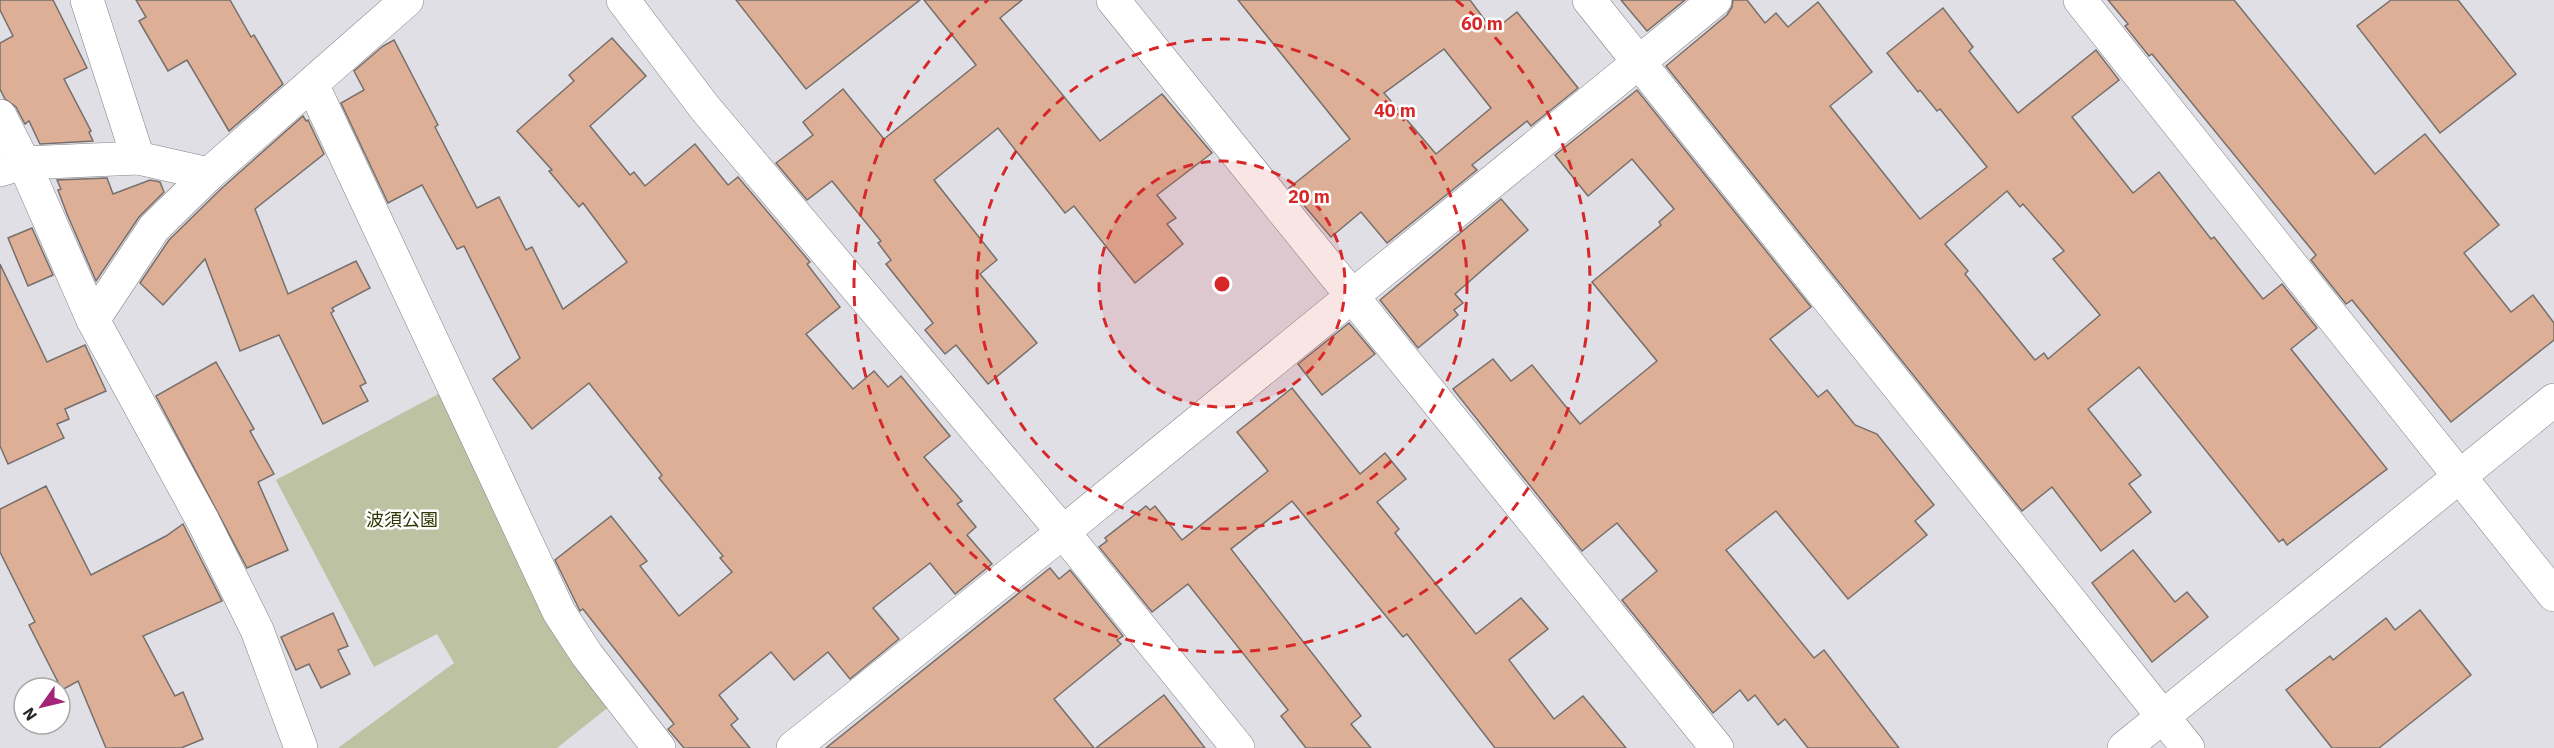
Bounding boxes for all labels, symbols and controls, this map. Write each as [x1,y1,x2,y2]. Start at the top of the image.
text: 60 m [1461,12,1503,35]
text: 40 m [1374,99,1416,122]
text: 20 m [1288,185,1330,208]
centre of rings [1212,274,1232,294]
park label: 波須公園 [366,508,438,531]
north arrow [12,676,72,736]
text: N [18,704,41,725]

